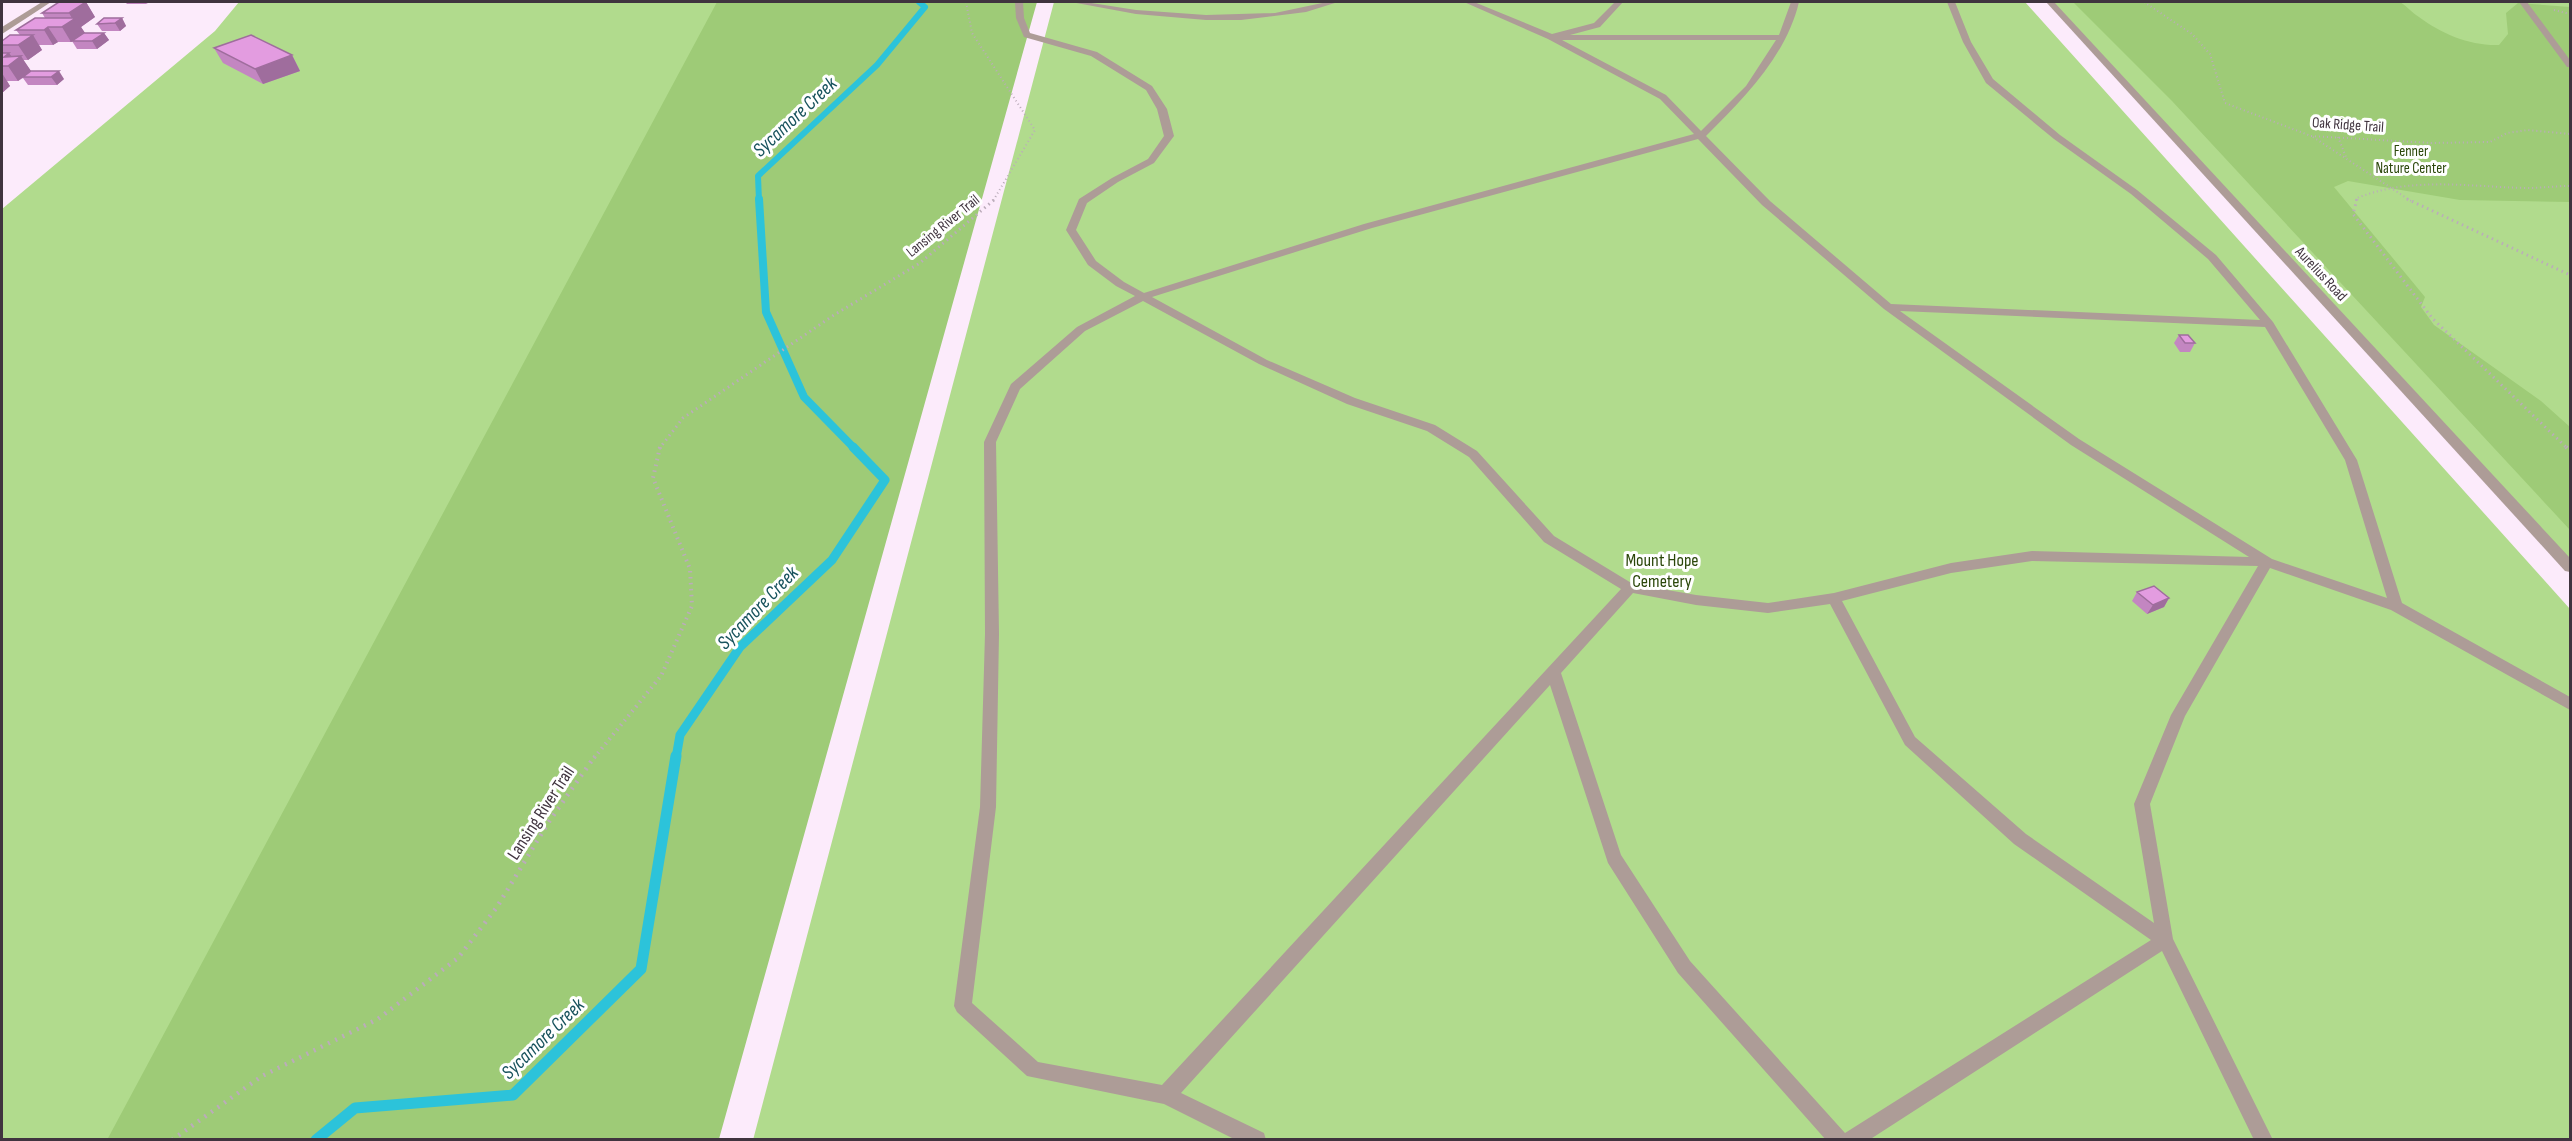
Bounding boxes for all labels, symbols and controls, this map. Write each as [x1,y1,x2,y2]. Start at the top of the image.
water label: Sycamore Creek [748,72,842,162]
street label: Oak Ridge Trail [2311,113,2385,137]
park label: Fenner Nature Center [2375,142,2447,178]
street label: Lansing River Trail [902,191,984,261]
street label: Aurelius Road [2290,242,2351,305]
park label: Mount Hope Cemetery [1625,550,1699,592]
water label: Sycamore Creek [712,561,804,655]
street label: Lansing River Trail [503,762,579,864]
water label: Sycamore Creek [496,993,590,1085]

